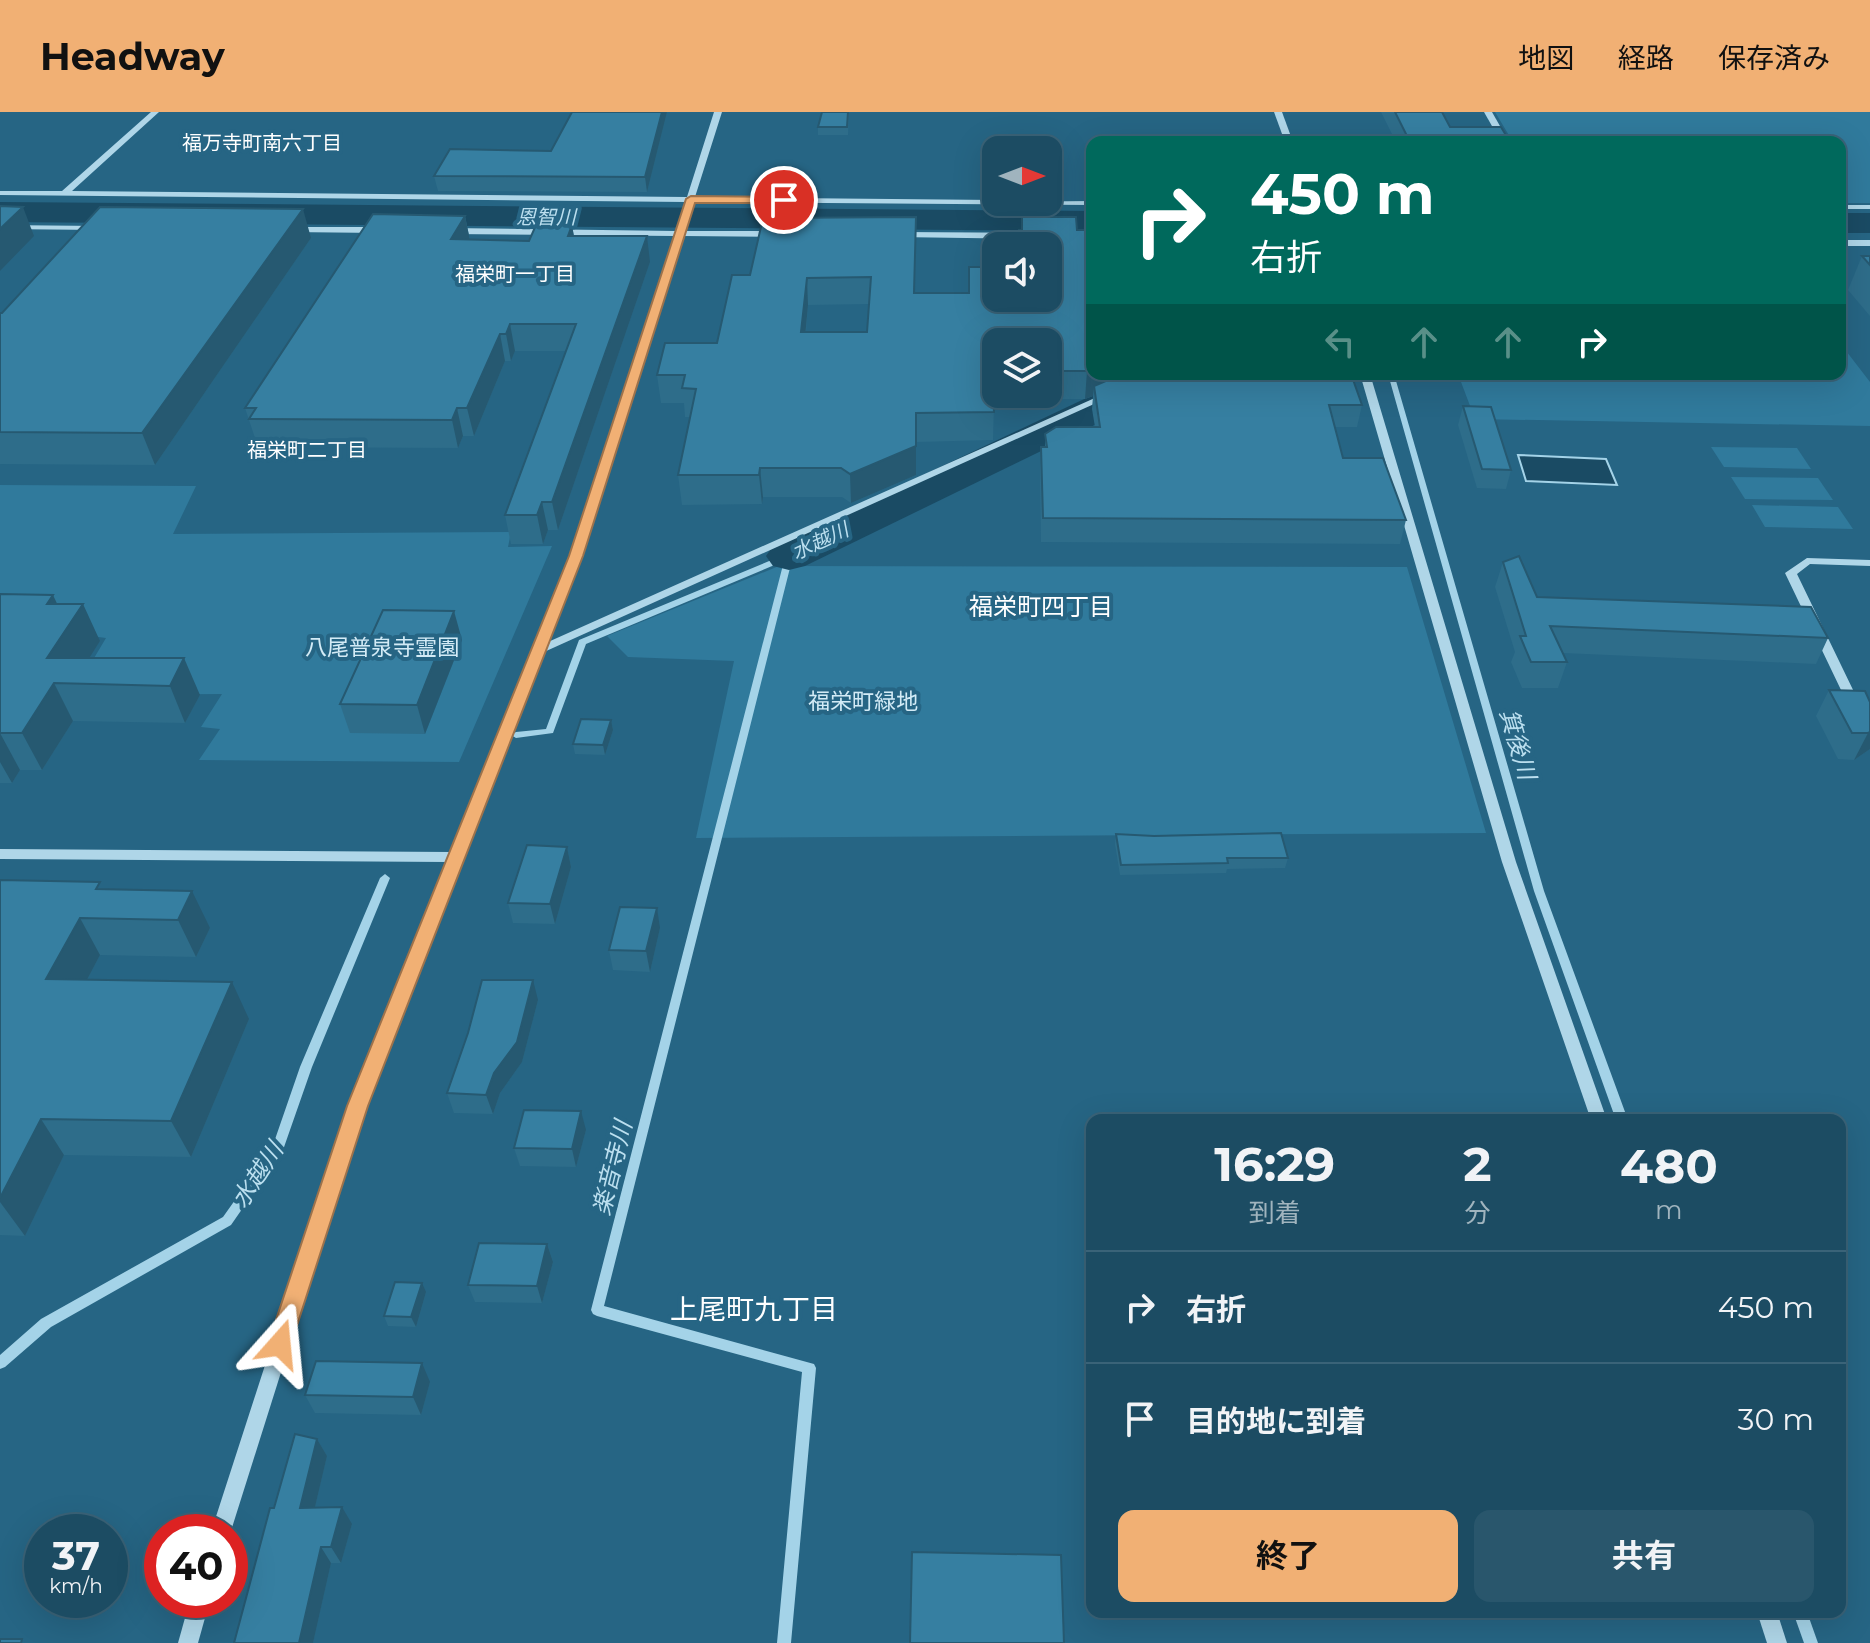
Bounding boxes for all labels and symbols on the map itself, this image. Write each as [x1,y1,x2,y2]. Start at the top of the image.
district label: 福万寺町南六丁目 [182,131,342,155]
north arrow [982,136,1062,216]
pin [750,166,818,234]
water label: 恩智川 [516,205,578,229]
district label: 福栄町一丁目 [455,262,575,286]
district label: 福栄町二丁目 [247,438,367,462]
water label: 水越川 [788,517,854,565]
district label: 福栄町四丁目 [969,592,1113,621]
park label: 八尾普泉寺霊園 [305,634,459,661]
park label: 福栄町緑地 [808,688,918,715]
water label: 箕後川 [1494,705,1543,785]
water label: 楽音寺川 [586,1115,638,1218]
water label: 水越川 [225,1134,290,1213]
district label: 上尾町九丁目 [670,1292,838,1326]
position arrow [238,1302,322,1386]
speed limit sign: 40 [144,1514,248,1618]

